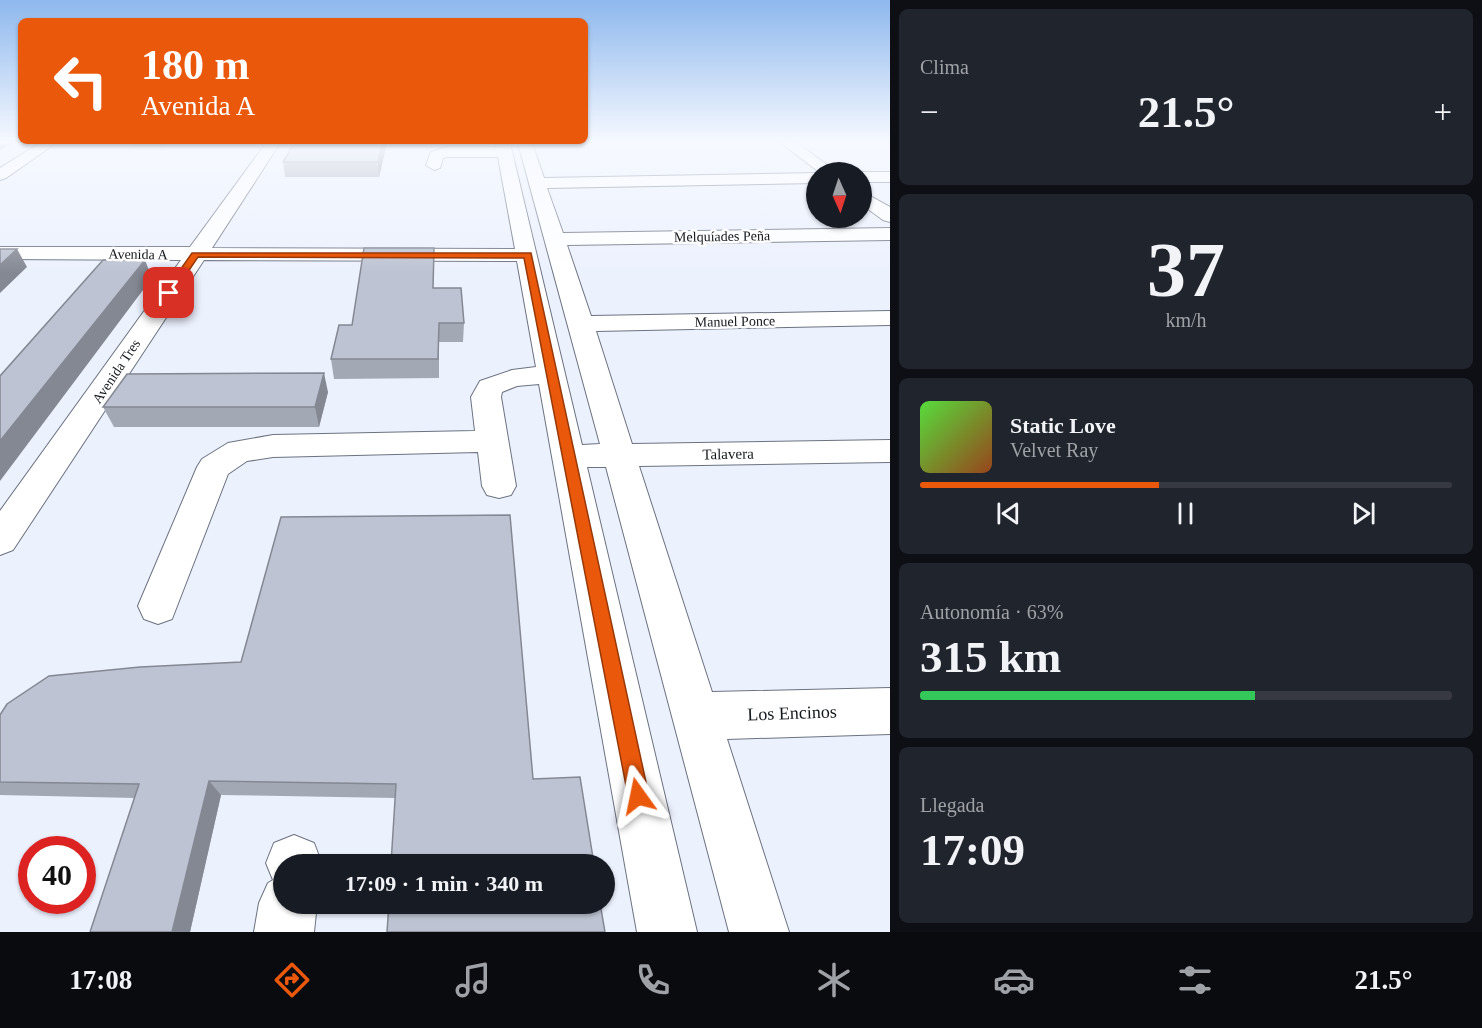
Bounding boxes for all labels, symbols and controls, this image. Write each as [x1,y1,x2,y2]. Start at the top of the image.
icon: left [42,42,120,120]
text: 180 m [141,42,250,88]
text: Clima [920,56,969,78]
text: 21.5° [1138,87,1234,137]
text: Avenida A [141,91,255,121]
text: − [920,94,939,130]
text: + [1433,94,1452,130]
north arrow [806,162,872,228]
map controls [806,162,872,228]
text: 37 [1147,226,1225,313]
street label: Melquíades Peña [674,228,771,245]
street label: Avenida A [108,246,169,263]
pin [143,267,194,318]
icon: arrive [152,276,185,309]
text: km/h [1165,309,1207,331]
street label: Manuel Ponce [695,313,775,330]
street label: Avenida Tres [89,336,143,406]
text: Static Love [1010,413,1116,438]
text: Velvet Ray [1010,439,1098,461]
street label: Talavera [702,446,754,462]
icon: previous [992,497,1025,530]
icon: pause [1169,497,1202,530]
icon: next [1347,497,1380,530]
text: Autonomía · 63% [920,601,1063,623]
text: 315 km [920,632,1061,682]
street label: Los Encinos [747,701,837,725]
position arrow [606,764,670,828]
text: Llegada [920,794,984,816]
text: 17:09 [920,825,1025,875]
speed limit sign: 40 [18,836,96,914]
text: 17:09 · 1 min · 340 m [345,871,543,896]
icon: directions [271,959,313,1001]
icon: music [452,959,494,1001]
icon: phone [632,959,674,1001]
icon: climate [813,959,855,1001]
icon: car [993,959,1035,1001]
icon: filters [1174,959,1216,1001]
text: 17:08 [69,965,132,995]
text: 21.5° [1355,965,1413,995]

